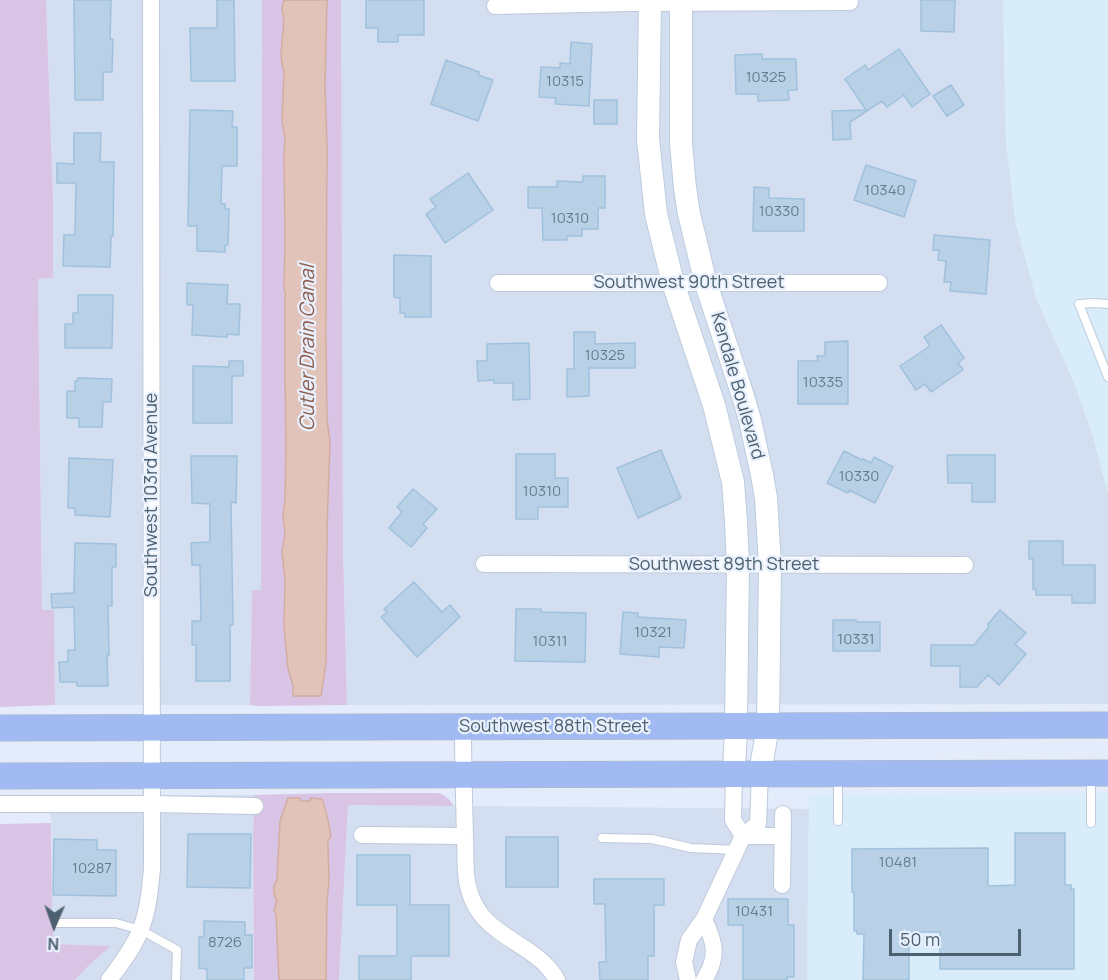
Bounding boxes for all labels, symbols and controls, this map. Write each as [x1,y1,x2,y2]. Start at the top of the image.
house number: 10325 [746,69,786,87]
house number: 10315 [546,73,584,91]
house number: 10340 [864,182,906,200]
house number: 10330 [759,203,799,221]
house number: 10310 [551,210,589,228]
water label: Cutler Drain Canal [296,265,320,431]
street label: Southwest 90th Street [593,272,785,294]
street label: Kendale Boulevard [706,310,768,462]
house number: 10325 [585,347,625,365]
house number: 10335 [803,374,843,392]
street label: Southwest 103rd Avenue [141,393,163,597]
house number: 10330 [839,468,879,486]
house number: 10310 [523,483,561,501]
street label: Southwest 89th Street [629,554,819,576]
house number: 10321 [634,624,672,642]
house number: 10331 [837,631,875,649]
house number: 10311 [533,633,567,651]
street label: Southwest 88th Street [459,716,649,738]
house number: 10481 [879,854,917,872]
house number: 10287 [72,860,112,878]
north arrow [24,896,84,956]
house number: 10431 [735,903,773,921]
scale bar [892,917,1024,955]
text: 50 m [900,927,940,951]
text: N [47,933,60,955]
house number: 8726 [208,934,242,952]

